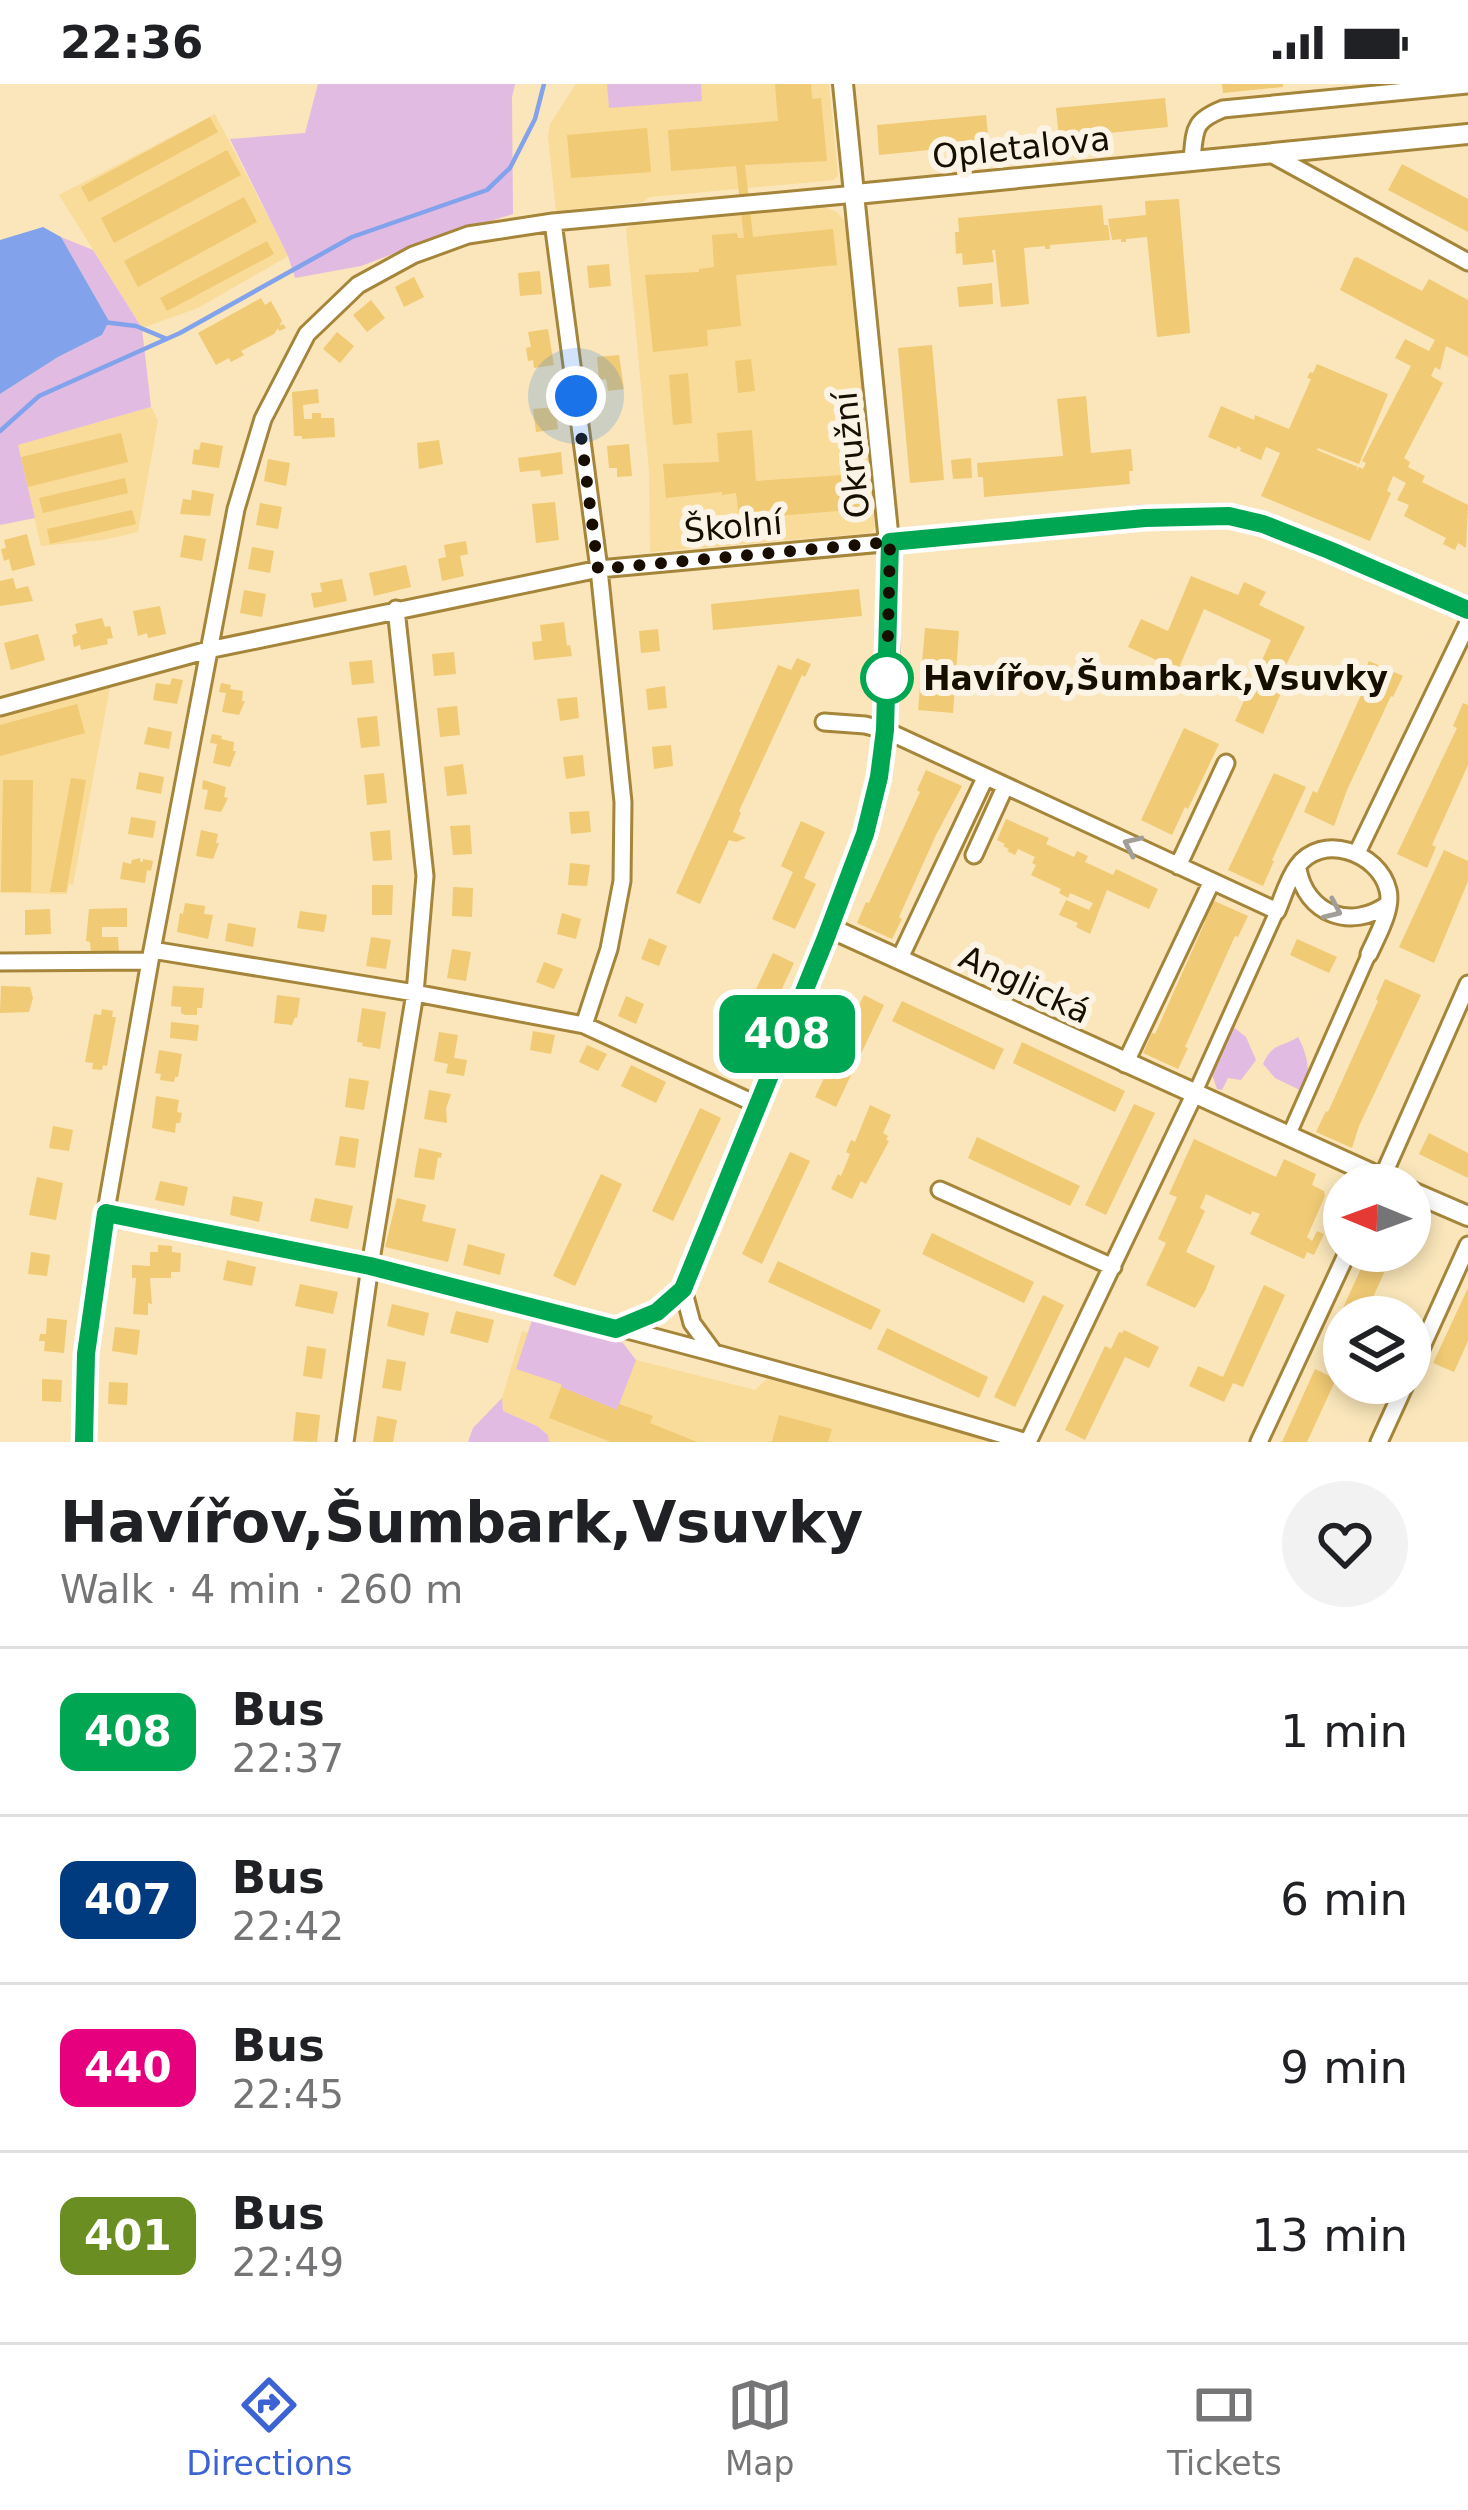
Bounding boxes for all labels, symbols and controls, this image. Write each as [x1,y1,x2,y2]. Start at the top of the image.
text: 22:36 [60,16,203,69]
street label: Opletalova [930,119,1112,176]
your location [546,366,606,426]
street label: Okružní [825,388,878,520]
street label: Školní [682,502,786,550]
marker: Havířov,Šumbark,Vsuvky [862,653,912,703]
place label: Havířov,Šumbark,Vsuvky [923,658,1388,698]
one-way arrow [1123,836,1144,859]
one-way arrow [1321,896,1342,919]
street label: Anglická [953,937,1096,1032]
line badge: 408 [718,995,856,1073]
text: 408 [743,1009,831,1058]
north arrow [1323,1164,1431,1272]
map controls [1323,1164,1431,1404]
button: layers [1323,1296,1431,1404]
button: heart [1282,1481,1408,1607]
text: Havířov,Šumbark,Vsuvky [60,1489,863,1555]
text: Walk · 4 min · 260 m [60,1567,463,1612]
text: Bus [232,1683,325,1736]
text: 1 min [1280,1705,1408,1758]
text: 408 [84,1707,172,1756]
text: 22:37 [232,1736,344,1781]
text: Bus [232,1851,325,1904]
text: 6 min [1280,1873,1408,1926]
text: 407 [84,1875,172,1924]
text: 22:42 [232,1904,344,1949]
text: Bus [232,2019,325,2072]
text: 9 min [1280,2041,1408,2094]
text: 440 [84,2043,172,2092]
text: 22:45 [232,2072,344,2117]
text: Bus [232,2187,325,2240]
text: 13 min [1252,2209,1408,2262]
text: 401 [84,2211,172,2260]
text: 22:49 [232,2240,344,2285]
tab: Directions [186,2372,352,2483]
tab: Map [725,2372,795,2483]
tab: Tickets [1167,2372,1282,2483]

